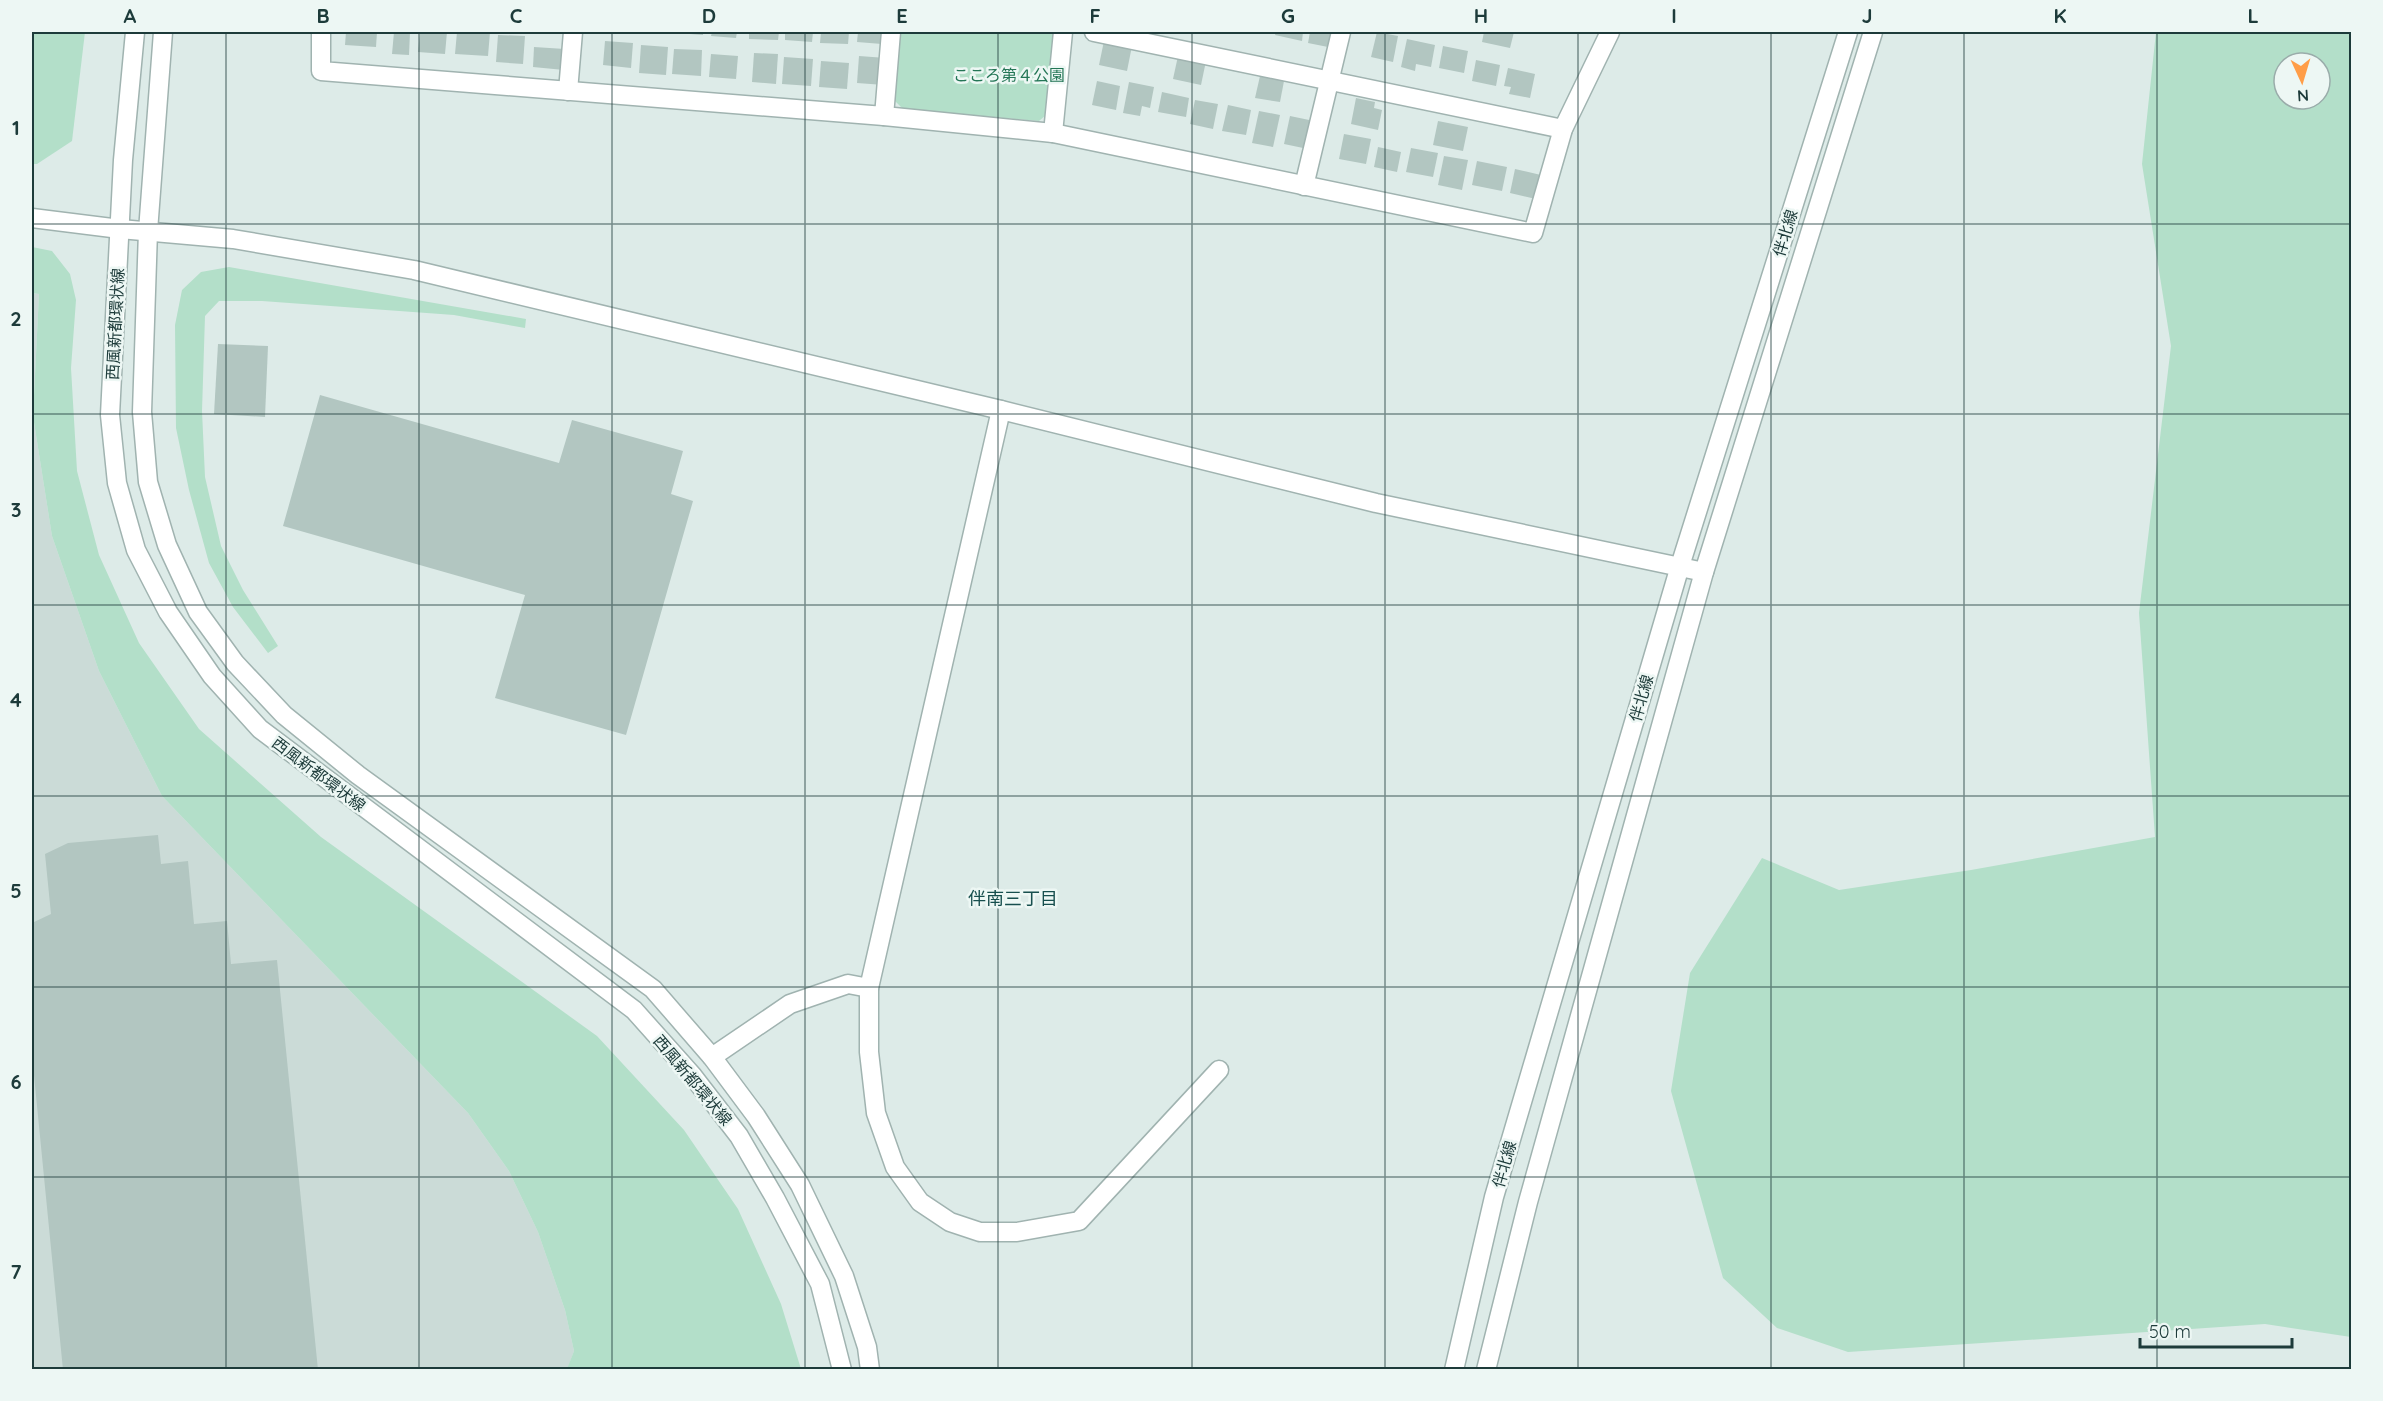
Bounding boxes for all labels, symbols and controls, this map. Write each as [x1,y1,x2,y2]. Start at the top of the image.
text: A [124,3,137,28]
text: B [316,3,330,28]
text: C [510,3,523,28]
text: D [702,3,716,28]
text: E [896,3,908,28]
text: F [1089,3,1101,28]
text: G [1281,3,1295,28]
text: H [1474,3,1488,28]
text: I [1671,3,1677,28]
text: J [1861,3,1873,28]
text: K [2053,3,2067,28]
text: L [2247,3,2259,28]
north arrow [2272,51,2332,111]
park label: こころ第４公園 [953,65,1065,85]
text: N [2296,86,2310,106]
text: 1 [12,115,20,140]
street label: 伴北線 [1768,207,1802,259]
street label: 西風新都環状線 [102,268,128,380]
text: 2 [10,306,22,331]
text: 3 [11,497,21,522]
street label: 伴北線 [1625,672,1657,724]
text: 4 [10,687,22,712]
street label: 西風新都環状線 [268,732,370,816]
text: 5 [10,878,22,903]
district label: 伴南三丁目 [968,887,1058,910]
street label: 西風新都環状線 [649,1031,737,1129]
text: 6 [10,1069,22,1094]
street label: 伴北線 [1488,1138,1520,1190]
text: 7 [11,1259,22,1284]
scale bar [2140,1311,2292,1349]
text: 50 m [2149,1320,2191,1343]

